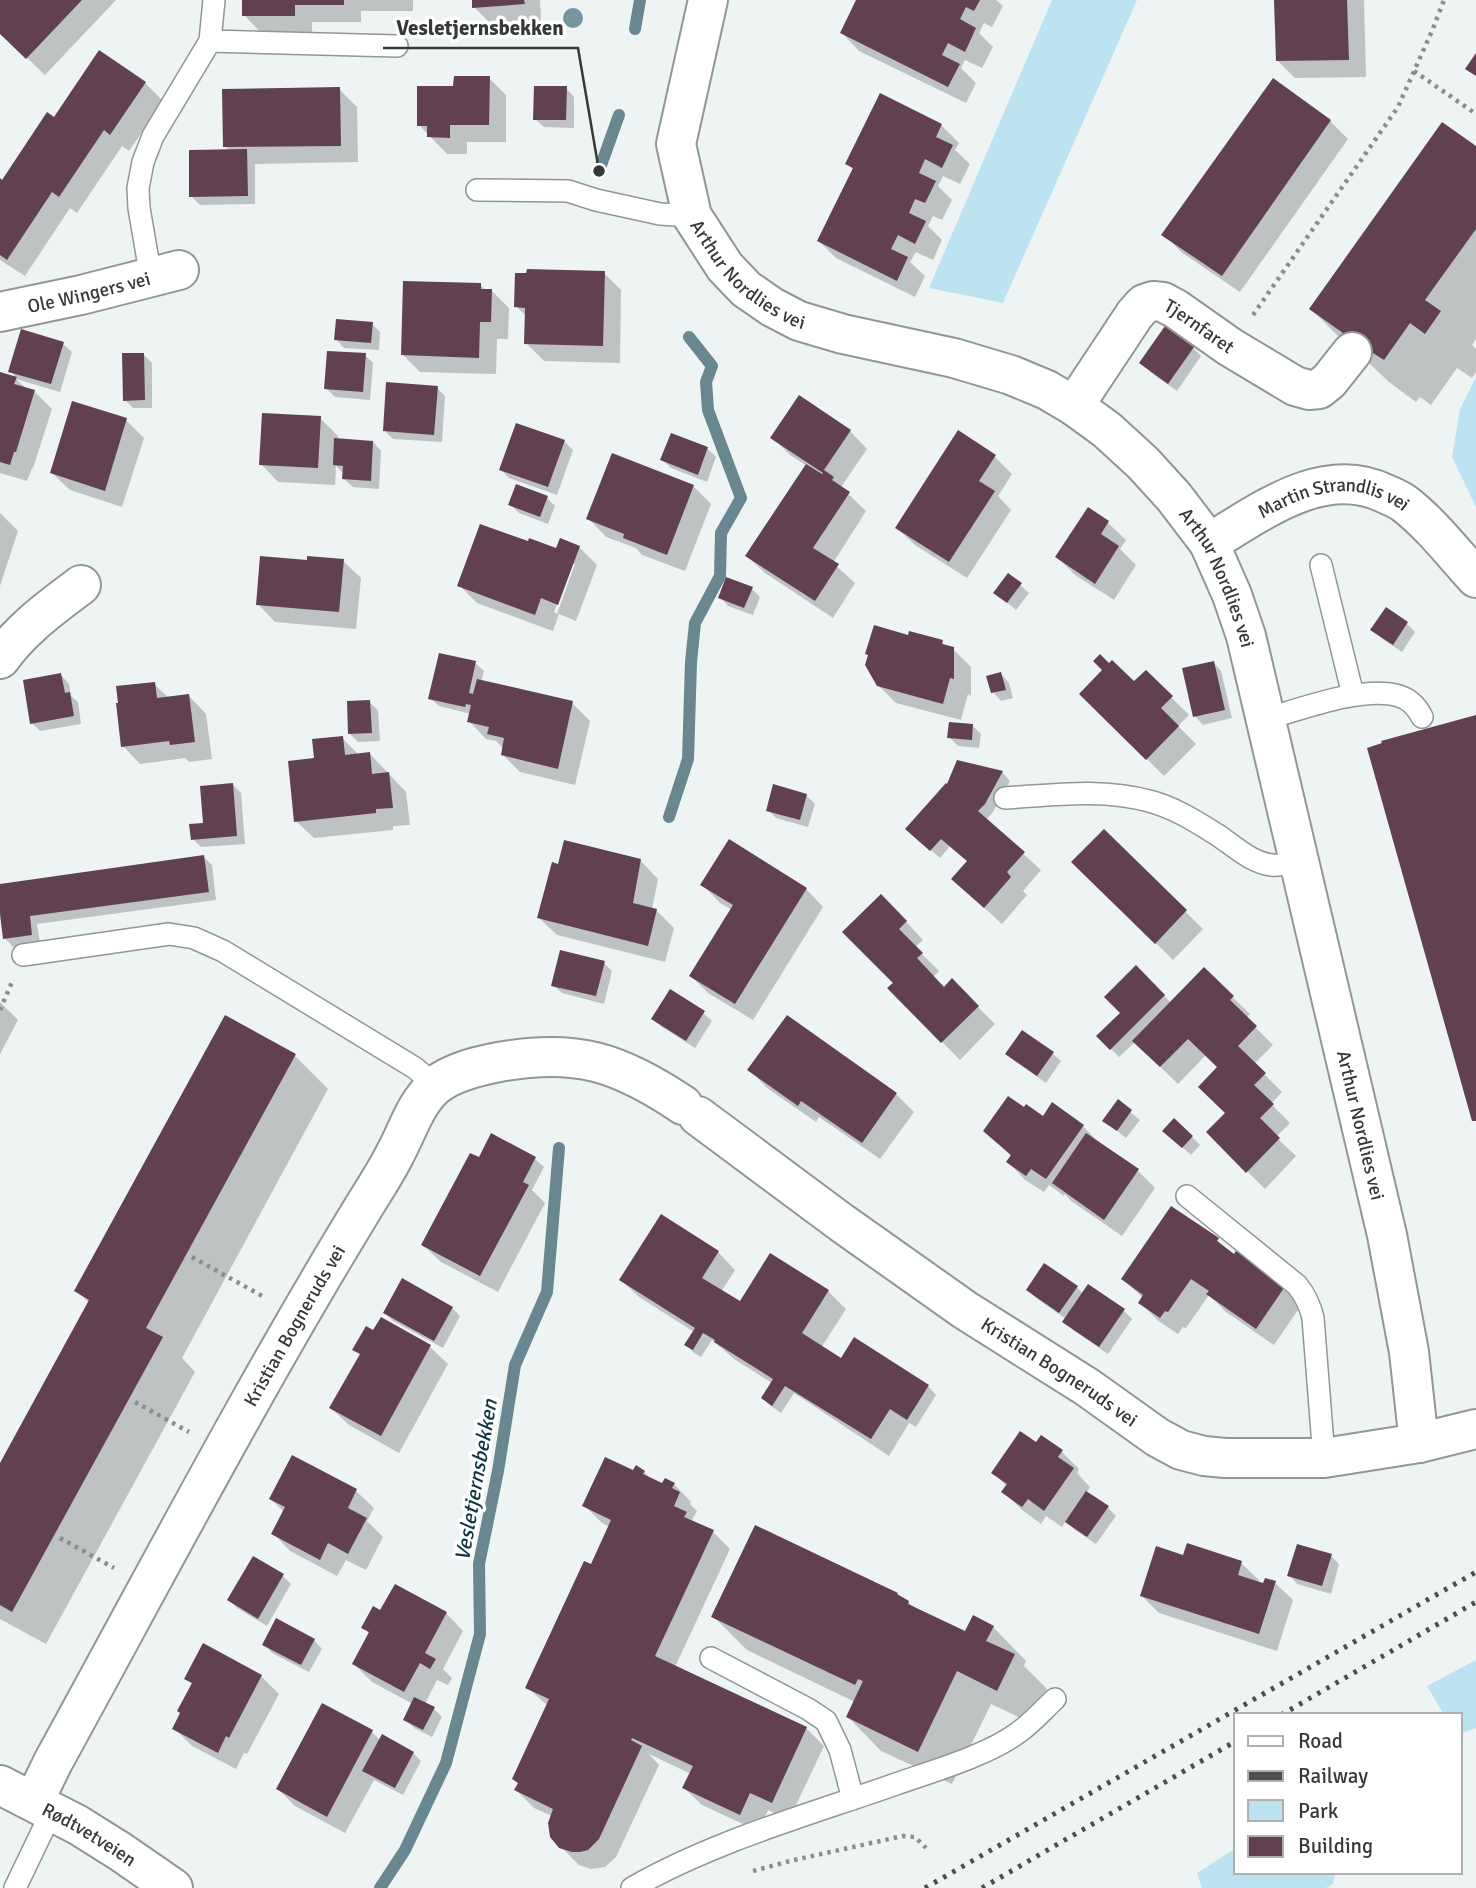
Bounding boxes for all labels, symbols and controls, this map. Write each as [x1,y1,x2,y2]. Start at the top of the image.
callout: Vesletjernsbekken [383,6,578,48]
text: Vesletjernsbekken [396,15,564,41]
street label: Arthur Nordlies vei [684,215,808,335]
street label: Ole Wingers vei [25,267,153,319]
street label: Tjernfaret [1160,294,1239,360]
text: Martin Strandlis vei [1254,473,1415,524]
street label: Martin Strandlis vei [1252,501,1412,529]
street label: Arthur Nordlies vei [1173,503,1259,650]
street label: Arthur Nordlies vei [1331,1048,1389,1203]
street label: Kristian Bogneruds vei [239,1241,351,1411]
street label: Kristian Bogneruds vei [976,1312,1142,1432]
water label: Vesletjernsbekken [449,1397,503,1563]
legend [1234,1713,1462,1874]
text: Road [1298,1728,1343,1754]
text: Railway [1298,1763,1368,1789]
street label: Rødtvetveien [38,1798,141,1872]
text: Park [1298,1798,1339,1824]
text: Building [1298,1833,1373,1859]

